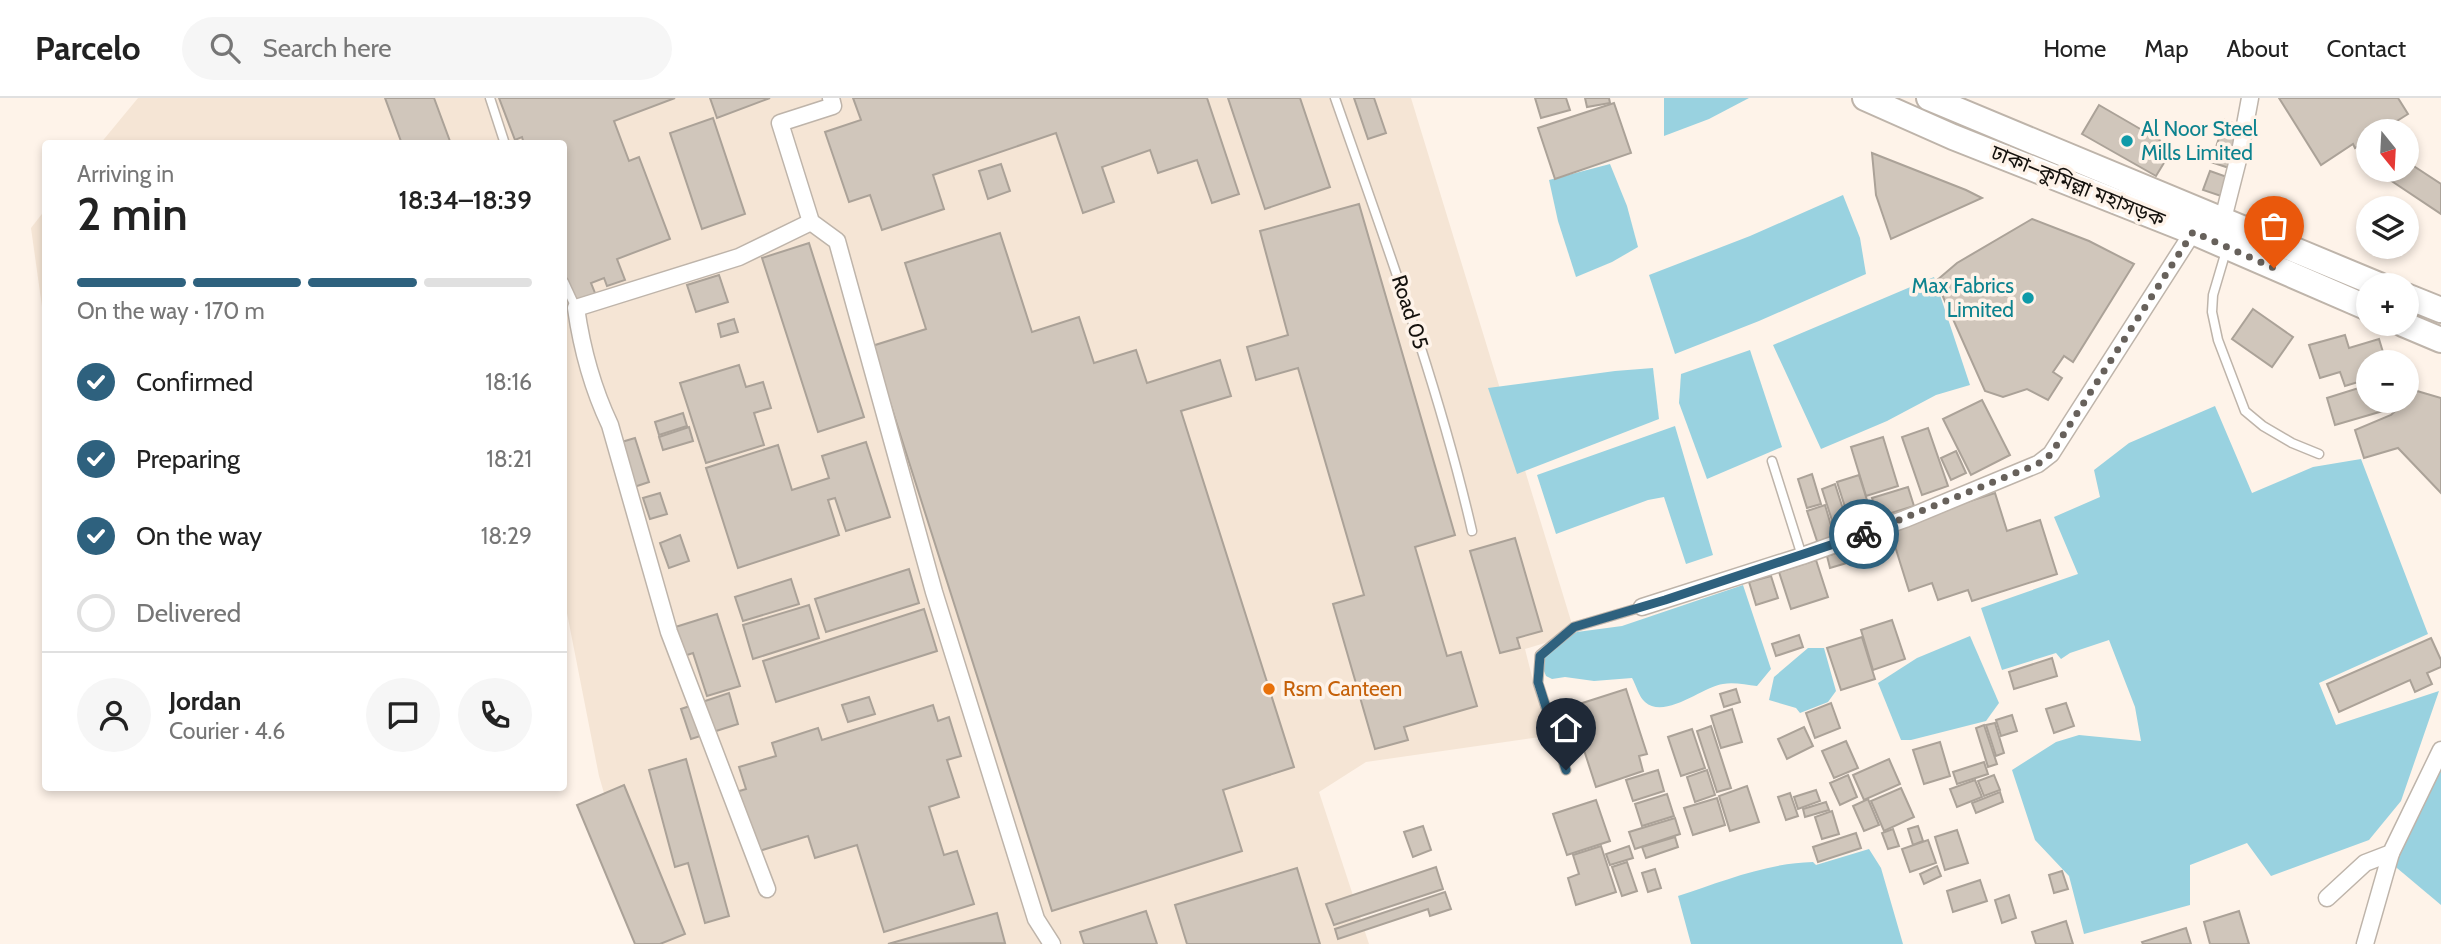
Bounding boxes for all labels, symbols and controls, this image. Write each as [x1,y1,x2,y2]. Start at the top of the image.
search box [182,17,672,80]
text: Parcelo [35,28,140,68]
icon: search [206,29,244,67]
text: Search here [262,32,392,64]
text: Home [2043,34,2106,63]
text: Map [2144,34,2189,63]
text: About [2227,34,2289,63]
text: Contact [2327,34,2406,63]
place label: Al Noor Steel Mills Limited [2141,116,2258,165]
north arrow [2356,119,2418,182]
map controls [2356,119,2419,413]
marker: Al Noor Steel Mills Limited [2119,133,2135,149]
street label: ঢাকা–কুমিল্লা মহাসড়ক [1987,139,2170,232]
text: Arriving in [77,160,174,188]
text: 18:34–18:39 [399,184,532,216]
text: 2 min [77,186,188,242]
pin [2244,196,2304,268]
button: layers [2356,196,2419,259]
icon: bag [2255,207,2293,245]
street label: Road 05 [1387,272,1434,352]
place label: Max Fabrics Limited [1911,273,2014,322]
button: + [2356,273,2419,336]
marker: Max Fabrics Limited [2020,290,2036,306]
text: On the way · 170 m [77,297,265,325]
button: − [2356,350,2419,413]
icon: check [77,363,115,401]
text: Confirmed [136,366,253,398]
text: 18:16 [485,368,532,396]
icon: check [77,440,115,478]
text: Preparing [136,443,240,475]
text: 18:21 [486,445,532,473]
courier [1829,499,1899,569]
icon: bike [1845,515,1883,553]
icon: check [77,517,115,555]
text: On the way [136,520,262,552]
text: 18:29 [481,522,532,550]
text: Delivered [136,597,241,629]
place label: Rsm Canteen [1283,676,1402,701]
button: person [77,678,151,752]
button: chat [366,678,440,752]
button: phone [458,678,532,752]
marker: Rsm Canteen [1261,681,1277,697]
text: Jordan [169,685,241,717]
pin [1536,698,1596,770]
icon: home [1547,709,1585,747]
text: Courier · 4.6 [169,717,285,745]

